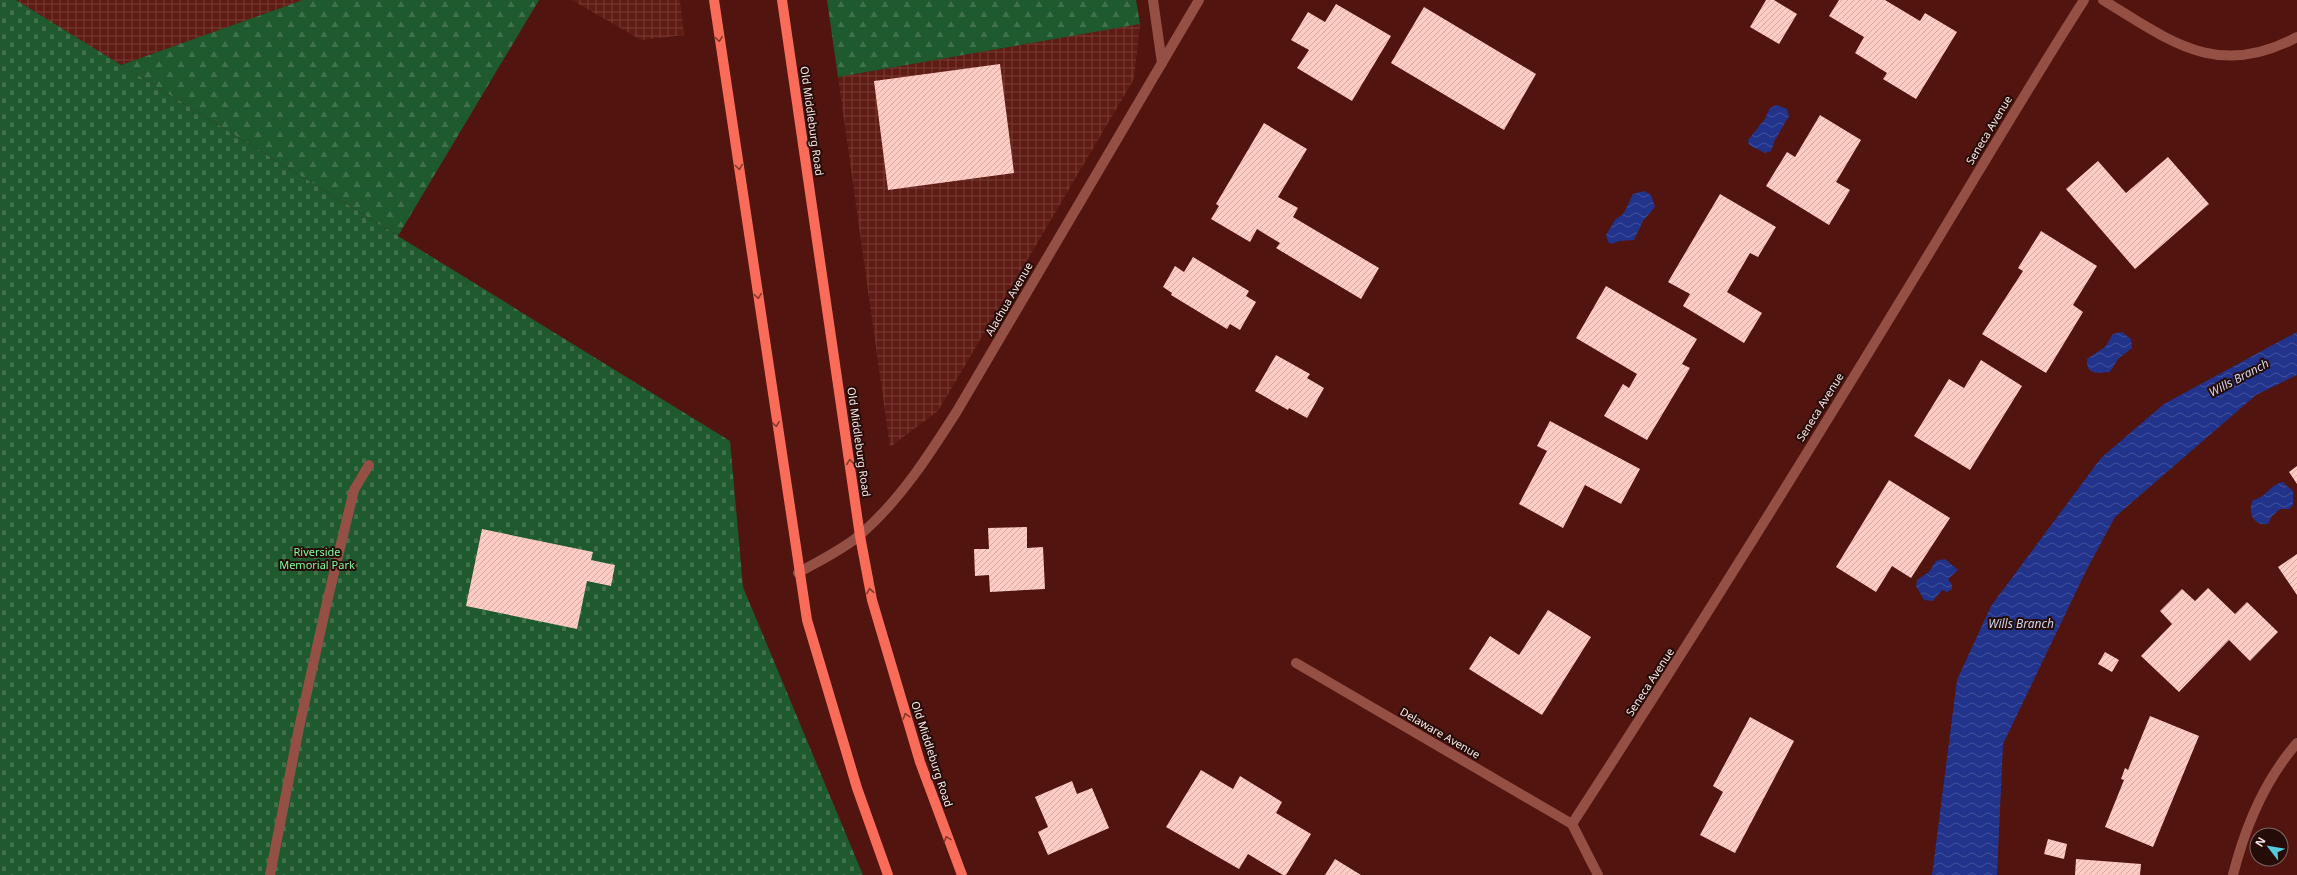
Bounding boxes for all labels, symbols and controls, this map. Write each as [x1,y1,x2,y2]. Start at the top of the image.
one-way arrow [714,36,723,42]
street label: Old Middleburg Road [797,65,828,177]
street label: Seneca Avenue [1962,92,2015,167]
one-way arrow [734,164,743,170]
street label: Alachua Avenue [981,259,1036,338]
one-way arrow [753,293,762,299]
water label: Wills Branch [2206,355,2272,400]
street label: Seneca Avenue [1792,370,1847,444]
street label: Old Middleburg Road [844,386,875,498]
one-way arrow [771,421,780,427]
one-way arrow [846,459,855,465]
park label: Riverside Memorial Park [279,544,355,572]
one-way arrow [866,588,875,594]
water label: Wills Branch [1988,615,2054,632]
street label: Seneca Avenue [1622,645,1677,719]
street label: Old Middleburg Road [908,699,957,809]
street label: Delaware Avenue [1397,704,1483,762]
one-way arrow [902,712,911,719]
north arrow [2249,827,2289,867]
text: N [2251,834,2269,849]
one-way arrow [944,835,952,842]

